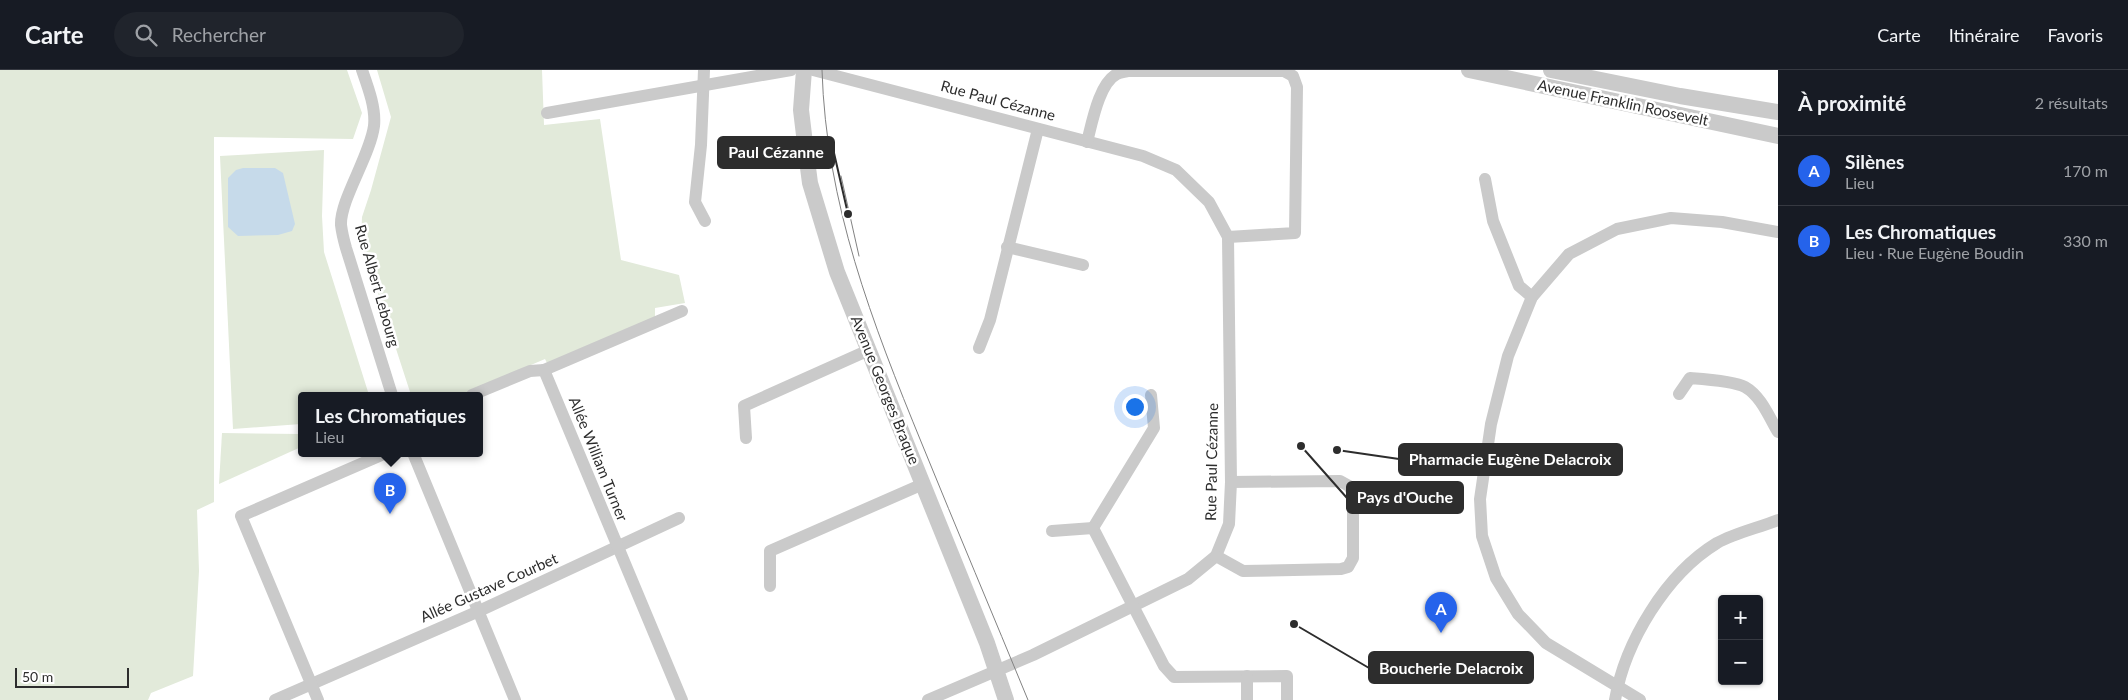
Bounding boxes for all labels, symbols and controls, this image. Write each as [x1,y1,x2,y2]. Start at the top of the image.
search box [114,12,464,57]
text: Carte [25,20,84,49]
icon: search [132,21,160,49]
text: Rechercher [172,23,266,46]
text: Carte [1877,24,1921,46]
text: Itinéraire [1949,24,2019,46]
text: Favoris [2047,24,2103,46]
street label: Avenue Franklin Roosevelt [1536,75,1711,129]
street label: Rue Paul Cézanne [939,76,1058,124]
text: À proximité [1798,90,1906,115]
text: 2 résultats [2035,93,2108,112]
callout: Paul Cézanne [718,137,834,168]
text: Paul Cézanne [728,142,824,161]
text: Silènes [1845,150,1904,173]
text: A [1808,161,1820,180]
text: 170 m [2063,161,2108,180]
text: Lieu [1845,173,1874,192]
text: Les Chromatiques [1845,220,1996,243]
street label: Rue Albert Lebourg [352,222,404,349]
text: B [1809,231,1819,250]
text: 330 m [2063,231,2108,250]
text: Lieu · Rue Eugène Boudin [1845,243,2024,262]
street label: Avenue Georges Braque [848,313,924,467]
popup [298,392,483,457]
street label: Allée William Turner [566,394,632,524]
your location [1122,394,1148,420]
street label: Rue Paul Cézanne [1201,403,1221,521]
text: Les Chromatiques [315,404,466,427]
text: Lieu [315,427,344,446]
callout: Pharmacie Eugène Delacroix [1399,444,1622,475]
text: Pharmacie Eugène Delacroix [1409,449,1612,468]
pin: B [374,473,406,514]
callout: Pays d'Ouche [1347,482,1463,513]
text: Pays d'Ouche [1357,487,1454,506]
street label: Allée Gustave Courbet [417,548,561,625]
pin: A [1425,592,1457,633]
map controls [1718,595,1763,685]
button: + [1718,595,1763,640]
button: − [1718,640,1763,685]
callout: Boucherie Delacroix [1369,652,1533,683]
text: Boucherie Delacroix [1379,658,1524,677]
scale bar [15,665,129,688]
text: 50 m [22,668,53,685]

